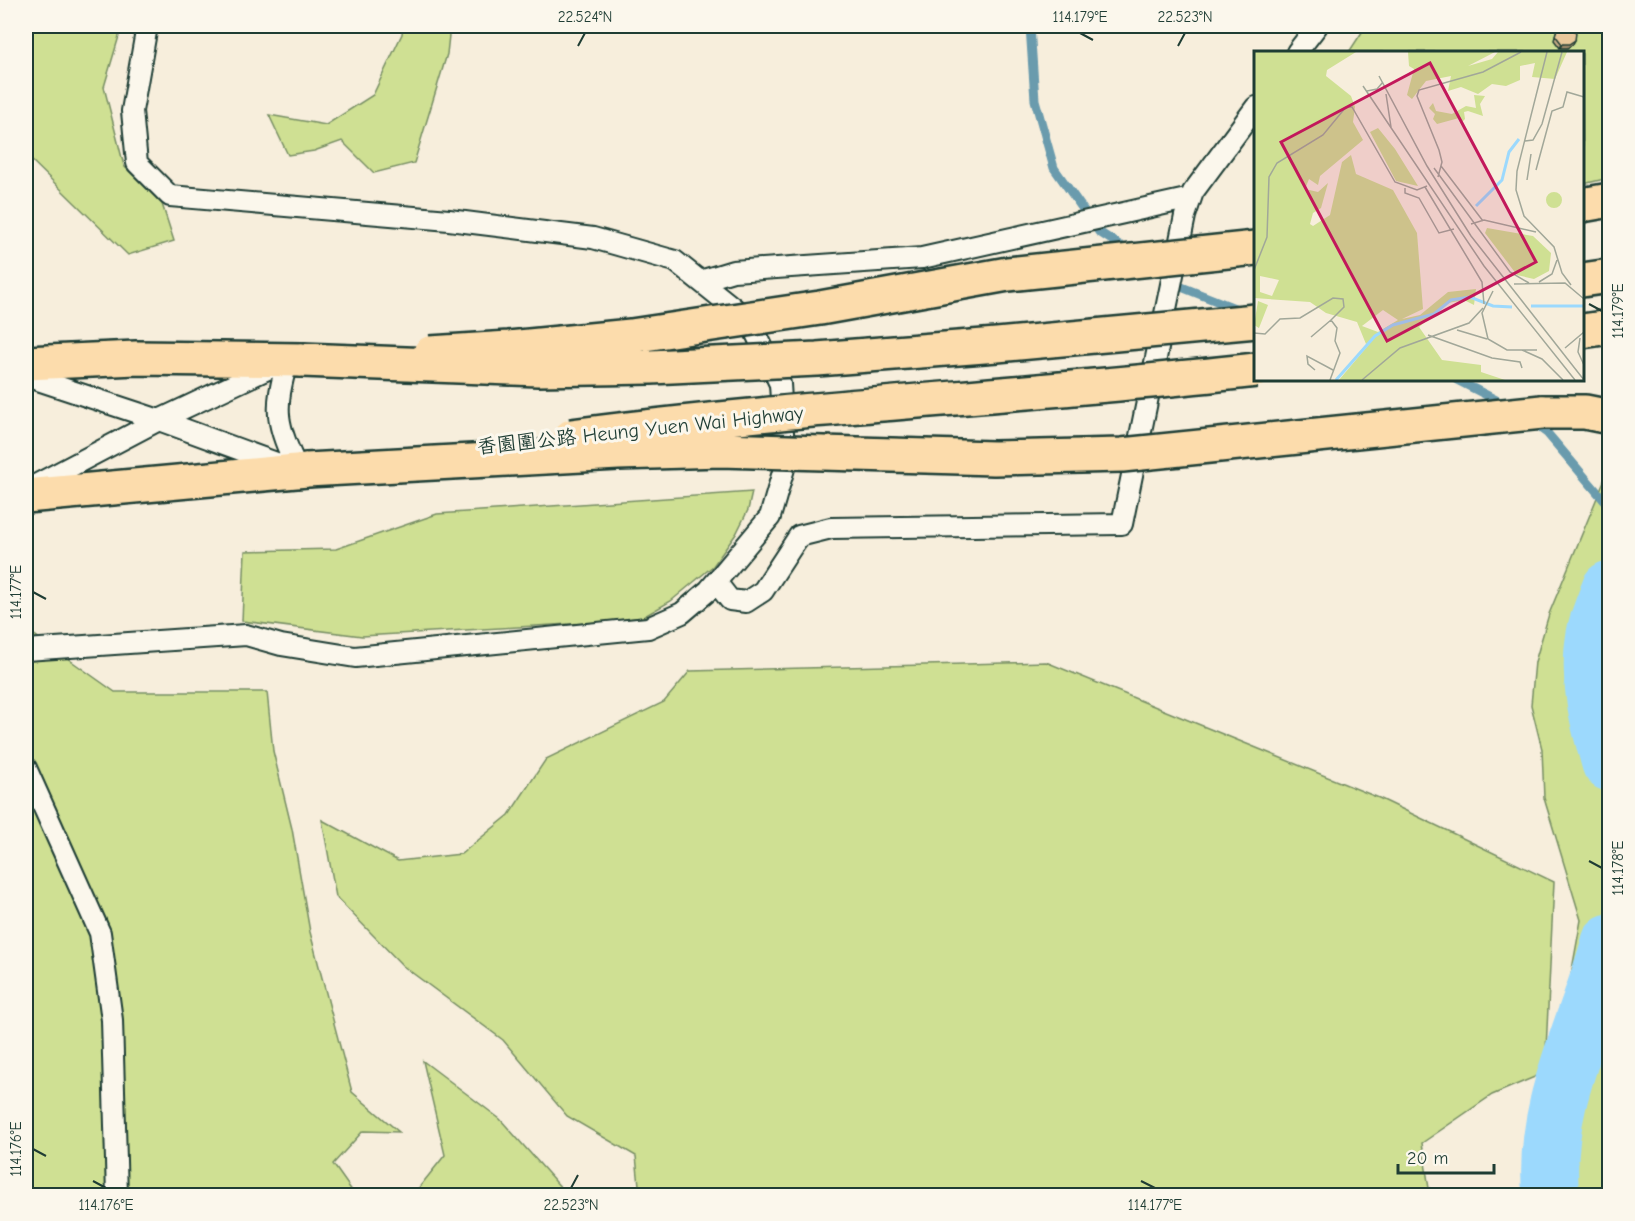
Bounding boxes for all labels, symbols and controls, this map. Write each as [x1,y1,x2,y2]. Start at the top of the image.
text: 22.524°N [558,8,612,26]
text: 114.179°E [1052,8,1108,26]
text: 22.523°N [1157,8,1213,26]
inset map [1254,51,1584,381]
text: 114.179°E [1609,283,1627,339]
street label: 香園圍公路 Heung Yuen Wai Highway [476,401,805,459]
text: 114.177°E [7,565,25,619]
text: 114.178°E [1609,841,1627,895]
text: 114.176°E [7,1121,25,1177]
scale bar [1398,1137,1494,1175]
text: 20 m [1407,1148,1448,1169]
text: 114.176°E [78,1196,134,1214]
text: 22.523°N [543,1196,599,1214]
text: 114.177°E [1128,1196,1182,1214]

